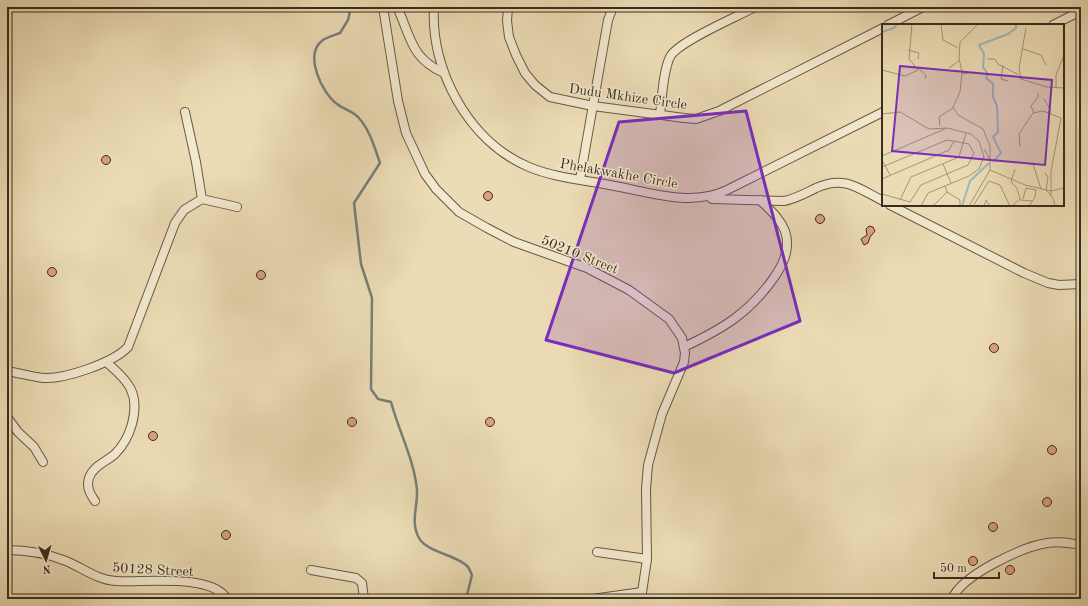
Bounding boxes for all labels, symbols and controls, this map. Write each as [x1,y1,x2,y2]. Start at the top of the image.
inset map [882,24,1064,206]
street label: Dudu Mkhize Circle [568,82,688,112]
street label: Phelakwakhe Circle [559,157,679,191]
street label: 50210 Street [539,233,620,277]
north arrow [26,540,66,580]
scale bar [934,554,999,580]
street label: 50128 Street [112,561,194,579]
text: 50 m [940,562,967,575]
text: N [41,563,51,574]

